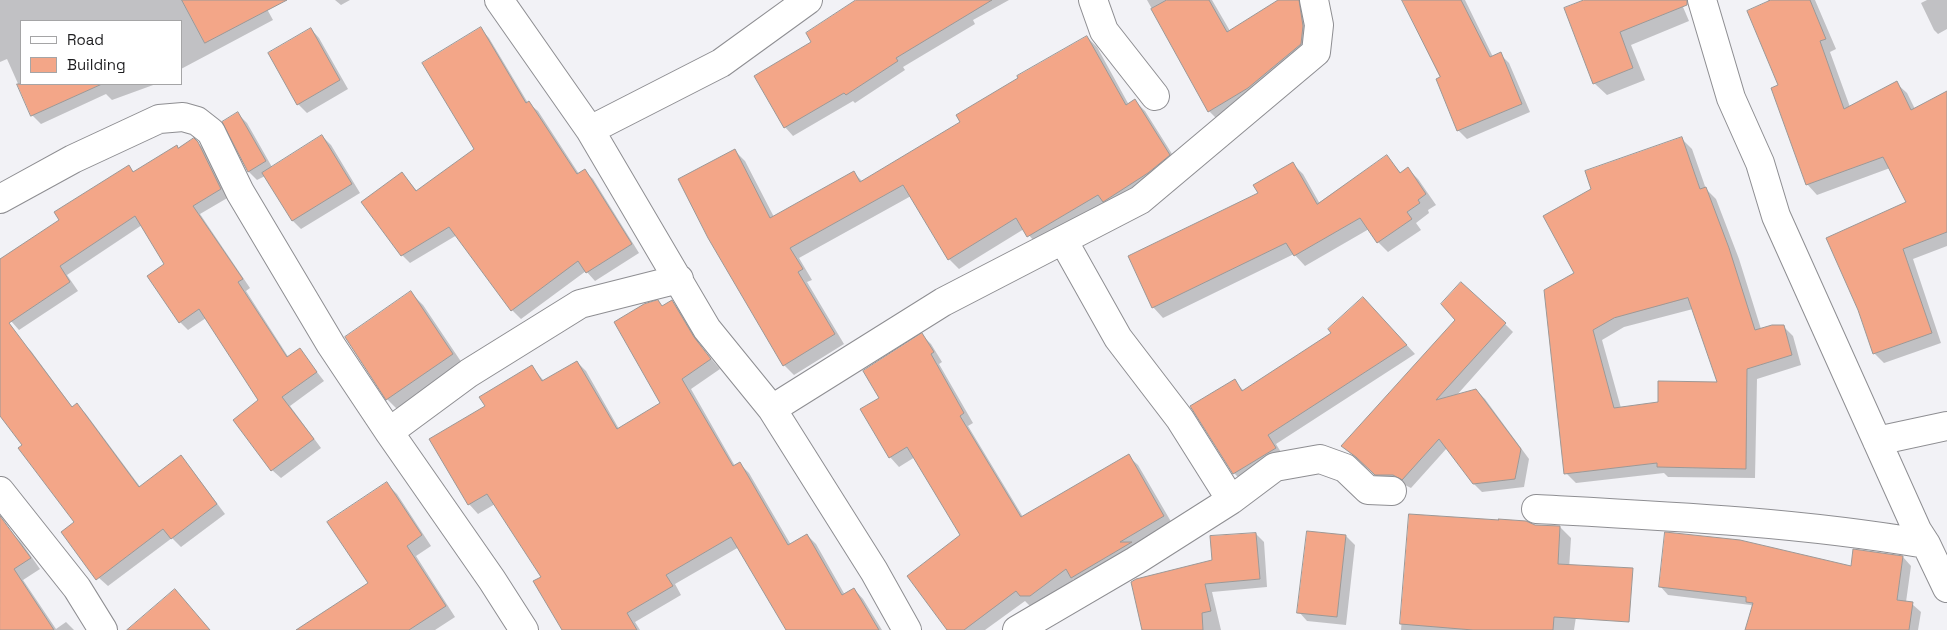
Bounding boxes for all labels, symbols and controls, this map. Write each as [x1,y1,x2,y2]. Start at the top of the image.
legend [20,20,182,85]
text: Road [67,30,104,49]
text: Building [67,55,126,74]

